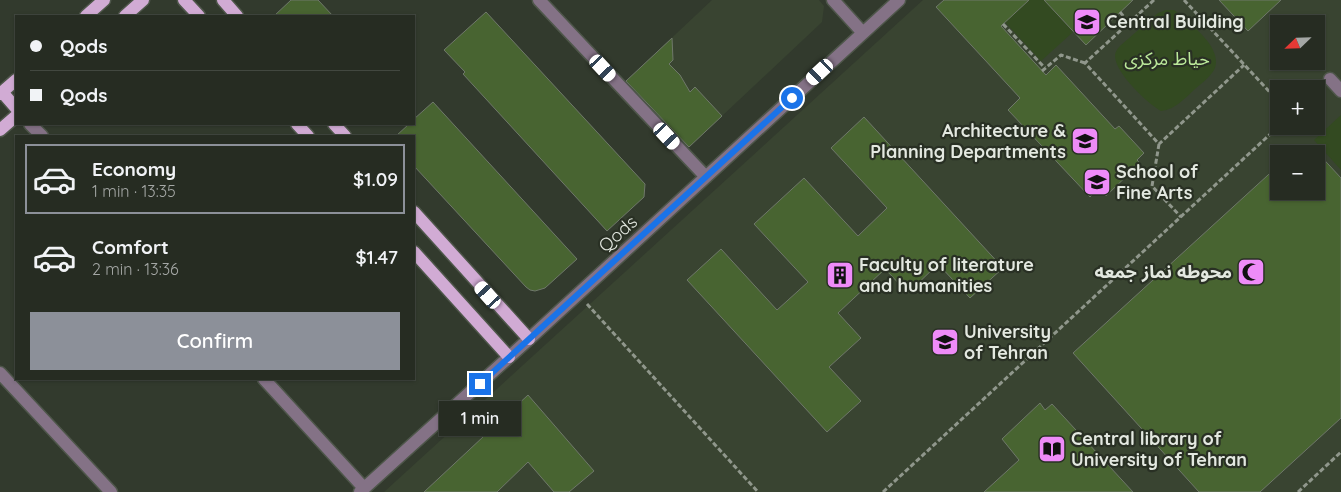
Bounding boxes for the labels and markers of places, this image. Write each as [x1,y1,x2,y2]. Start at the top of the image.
school or university icon: Central Building [1072,7,1102,37]
place label: Central Building [1106,10,1244,33]
place label: Architecture & Planning Departments [870,119,1066,163]
school or university icon: Architecture & Planning Departments [1070,126,1100,156]
place label: School of Fine Arts [1116,160,1198,204]
school or university icon: School of Fine Arts [1082,167,1112,197]
place label: Faculty of literature and humanities [859,253,1034,297]
mosque icon: محوطه نماز جمعه [1236,257,1266,287]
building icon: Faculty of literature and humanities [825,260,855,290]
place label: محوطه نماز جمعه [1094,260,1232,283]
place label: University of Tehran [964,320,1051,364]
school or university icon: University of Tehran [930,327,960,357]
place label: Central library of University of Tehran [1071,427,1247,471]
library icon: Central library of University of Tehran [1037,434,1067,464]

